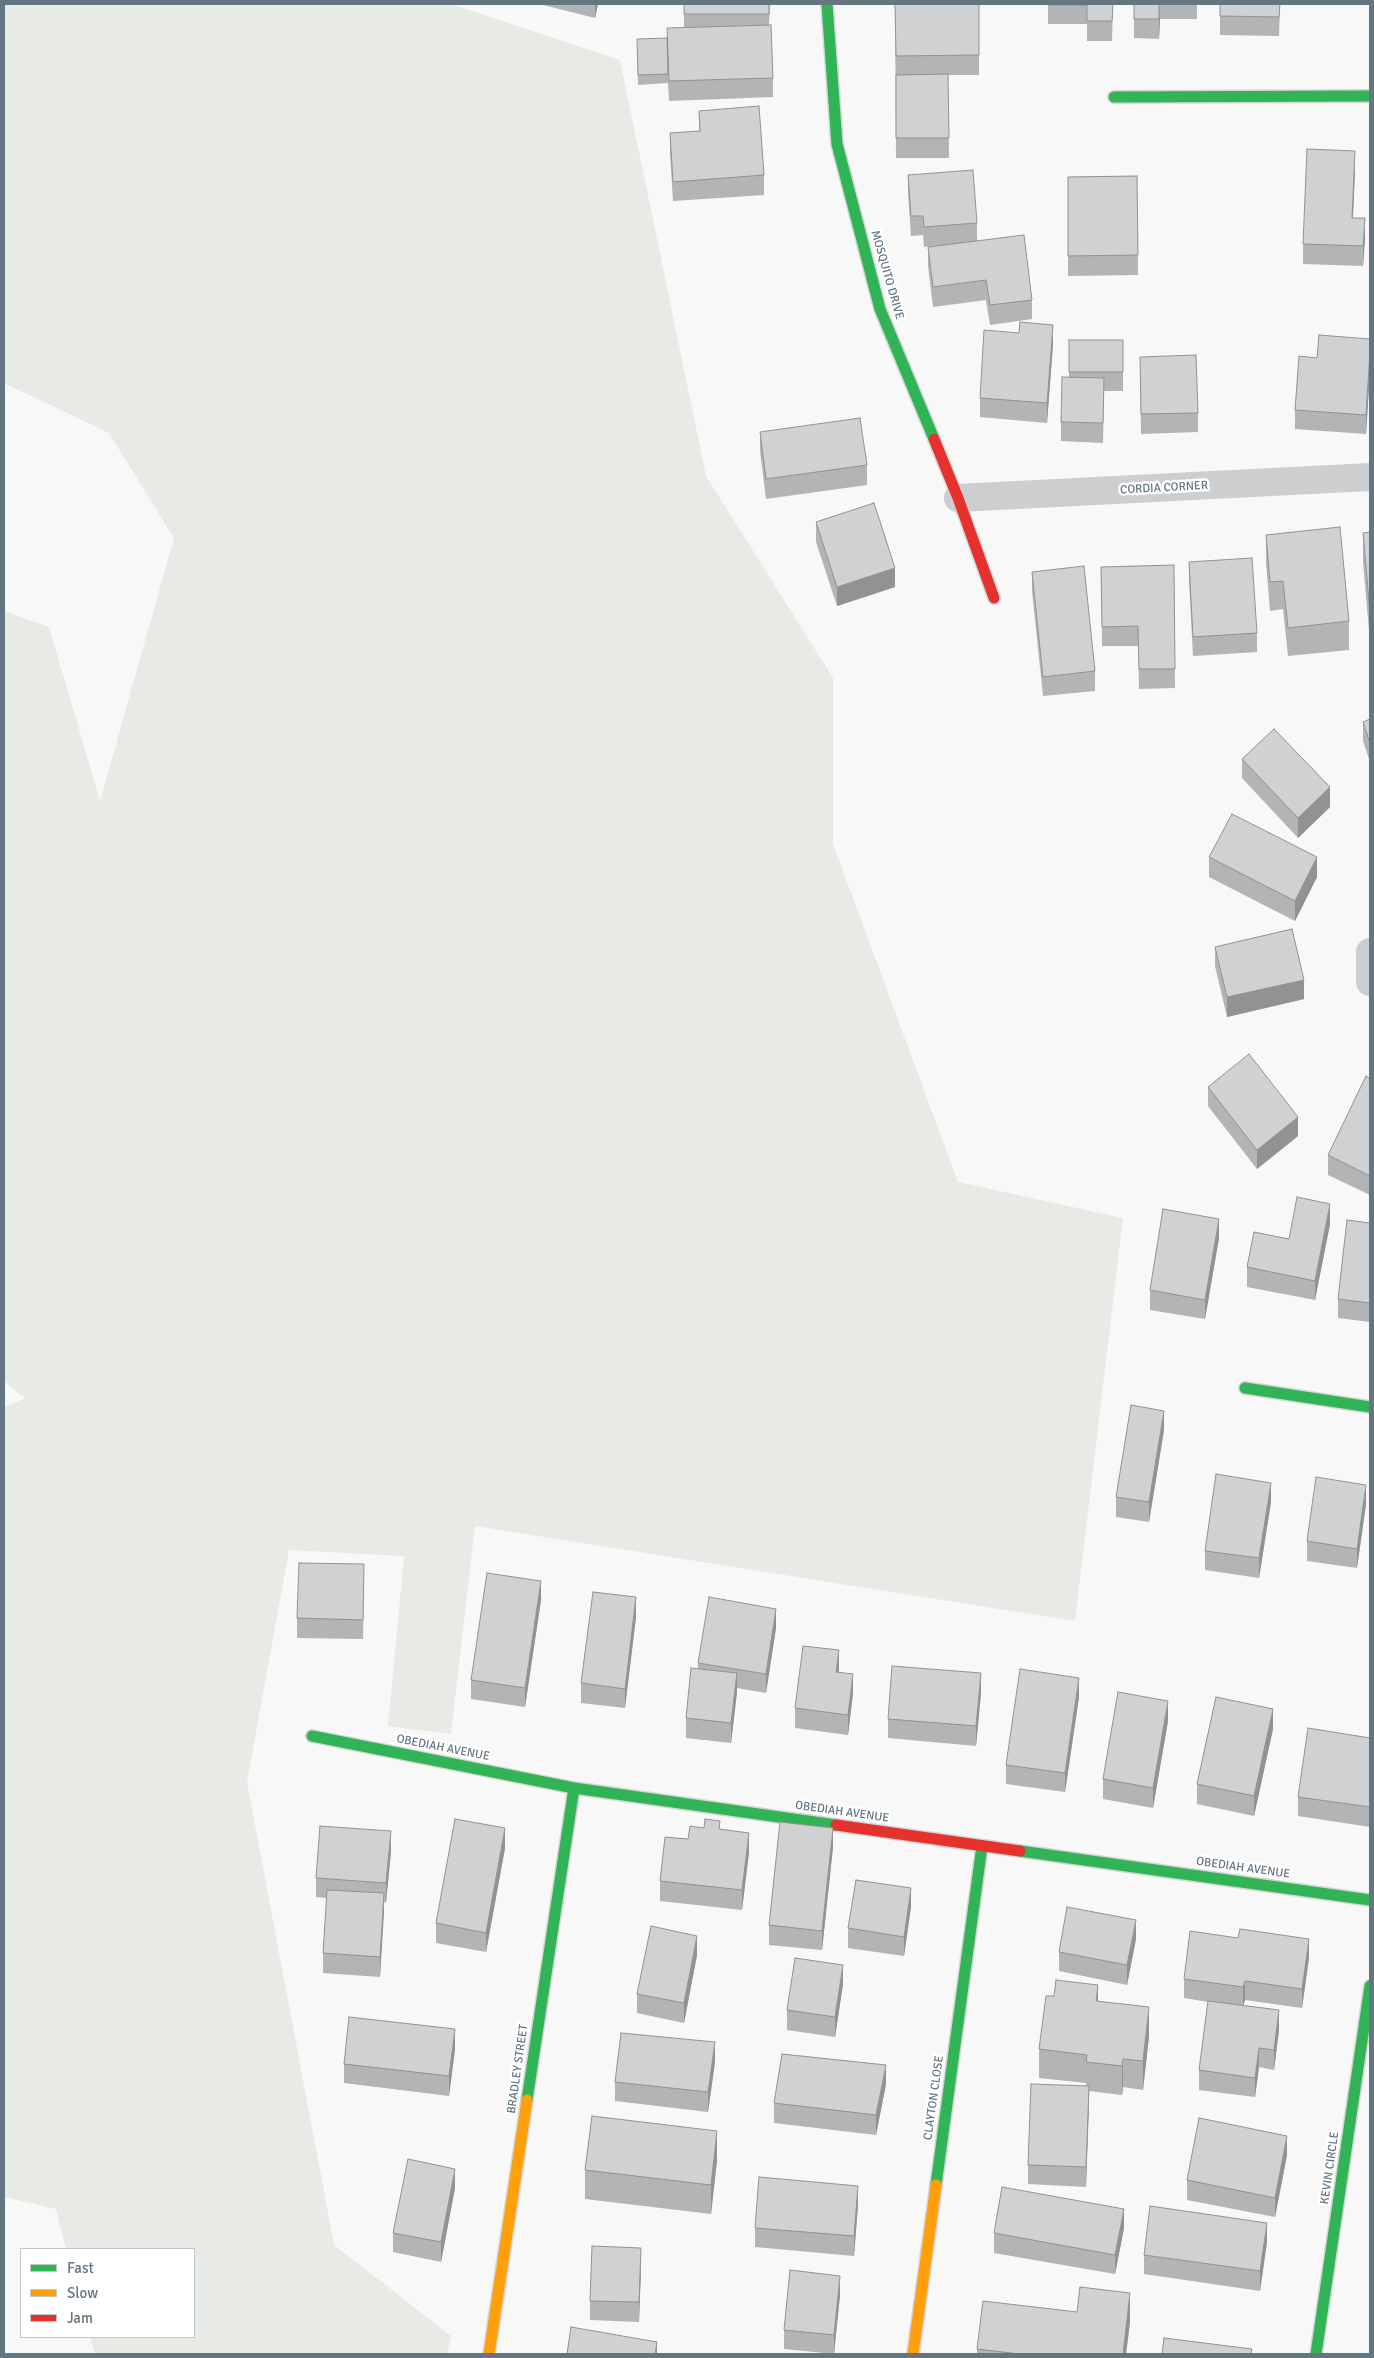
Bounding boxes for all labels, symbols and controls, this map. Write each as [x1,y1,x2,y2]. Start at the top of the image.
street label: MOSQUITO DRIVE [867,229,907,321]
street label: CORDIA CORNER [1120,479,1208,497]
street label: OBEDIAH AVENUE [395,1732,491,1764]
street label: OBEDIAH AVENUE [794,1798,890,1826]
street label: OBEDIAH AVENUE [1195,1854,1291,1882]
street label: BRADLEY STREET [505,2023,531,2115]
street label: CLAYTON CLOSE [921,2055,947,2141]
street label: KEVIN CIRCLE [1318,2131,1342,2205]
legend [20,2248,195,2338]
text: Fast [67,2259,94,2277]
text: Slow [67,2284,98,2302]
text: Jam [67,2309,93,2327]

